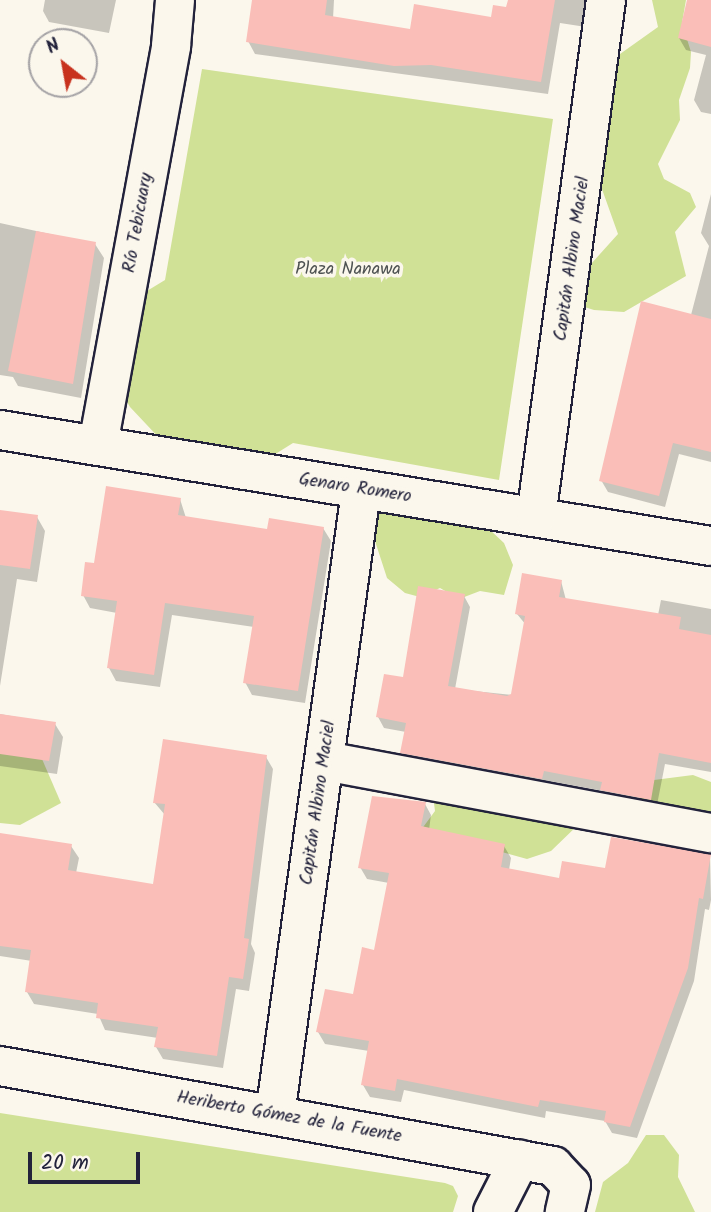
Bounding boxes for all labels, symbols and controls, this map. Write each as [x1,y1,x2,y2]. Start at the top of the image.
north arrow [28,28,98,98]
text: N [40,31,66,63]
street label: Río Tebicuary [120,171,158,275]
street label: Capitán Albino Maciel [551,175,595,343]
park label: Plaza Nanawa [295,259,401,281]
street label: Genaro Romero [297,469,413,509]
street label: Capitán Albino Maciel [297,719,341,887]
street label: Heriberto Gómez de la Fuente [175,1088,403,1148]
scale bar [32,1138,144,1182]
text: 20 m [41,1147,89,1180]

